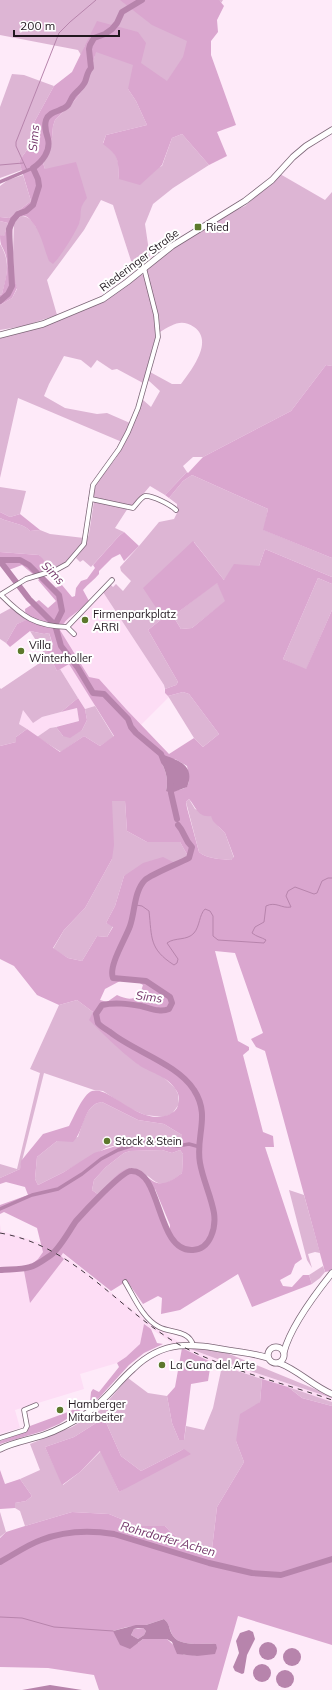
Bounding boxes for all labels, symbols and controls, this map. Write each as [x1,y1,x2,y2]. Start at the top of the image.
scale bar [14,12,119,38]
text: 200 m [20,18,55,33]
water label: Sims [25,124,42,152]
place label: Ried [206,220,229,234]
marker: Ried [193,222,203,232]
street label: Riederinger Straße [97,226,181,294]
water label: Sims [39,558,68,588]
place label: Firmenparkplatz ARRI [93,607,176,634]
marker: Firmenparkplatz ARRI [80,615,90,625]
place label: Villa Winterholler [29,638,92,665]
marker: Villa Winterholler [16,646,26,656]
water label: Sims [135,987,163,1006]
place label: Stock & Stein [115,1134,182,1148]
marker: Stock & Stein [102,1136,112,1146]
place label: La Cuna del Arte [170,1358,255,1372]
marker: La Cuna del Arte [157,1360,167,1370]
place label: Hamberger Mitarbeiter [68,1397,126,1424]
marker: Hamberger Mitarbeiter [55,1405,65,1415]
water label: Rohrdorfer Achen [119,1518,217,1559]

